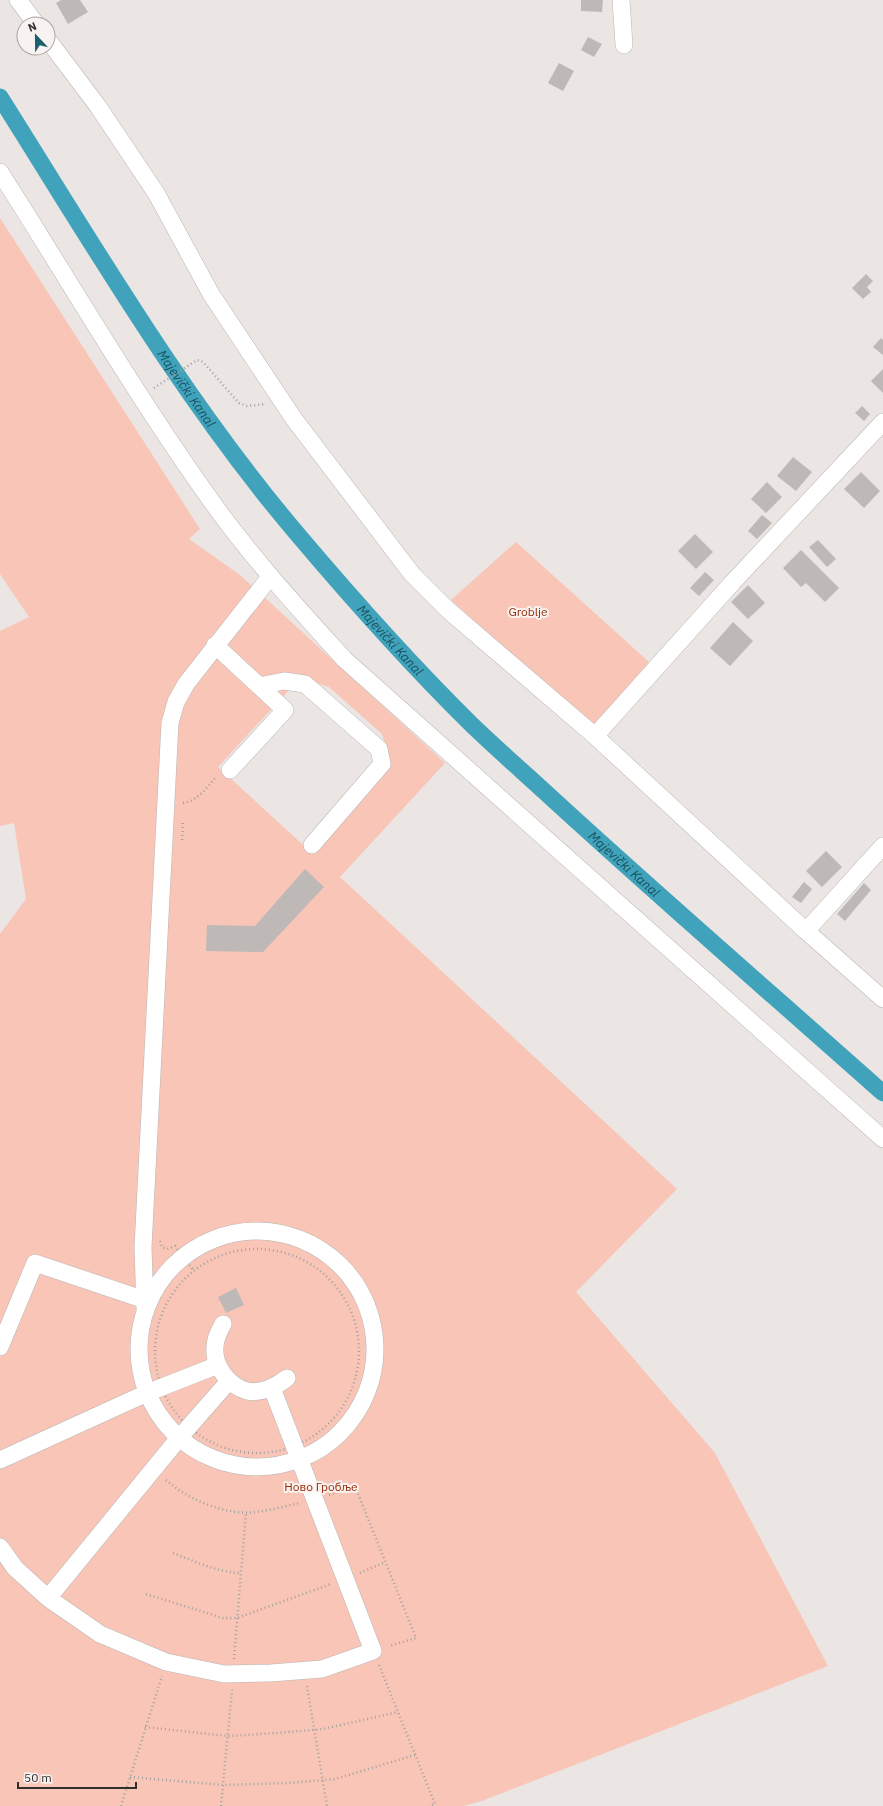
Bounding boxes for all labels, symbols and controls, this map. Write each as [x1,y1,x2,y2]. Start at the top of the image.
north arrow [16,16,56,56]
text: N [26,19,39,35]
water label: Majevički Kanal [154,346,220,431]
water label: Majevički Kanal [354,601,428,679]
park label: Groblje [508,604,548,619]
water label: Majevički Kanal [585,827,664,901]
park label: Ново Гробље [284,1479,358,1494]
scale bar [18,1764,136,1790]
text: 50 m [24,1770,52,1785]

